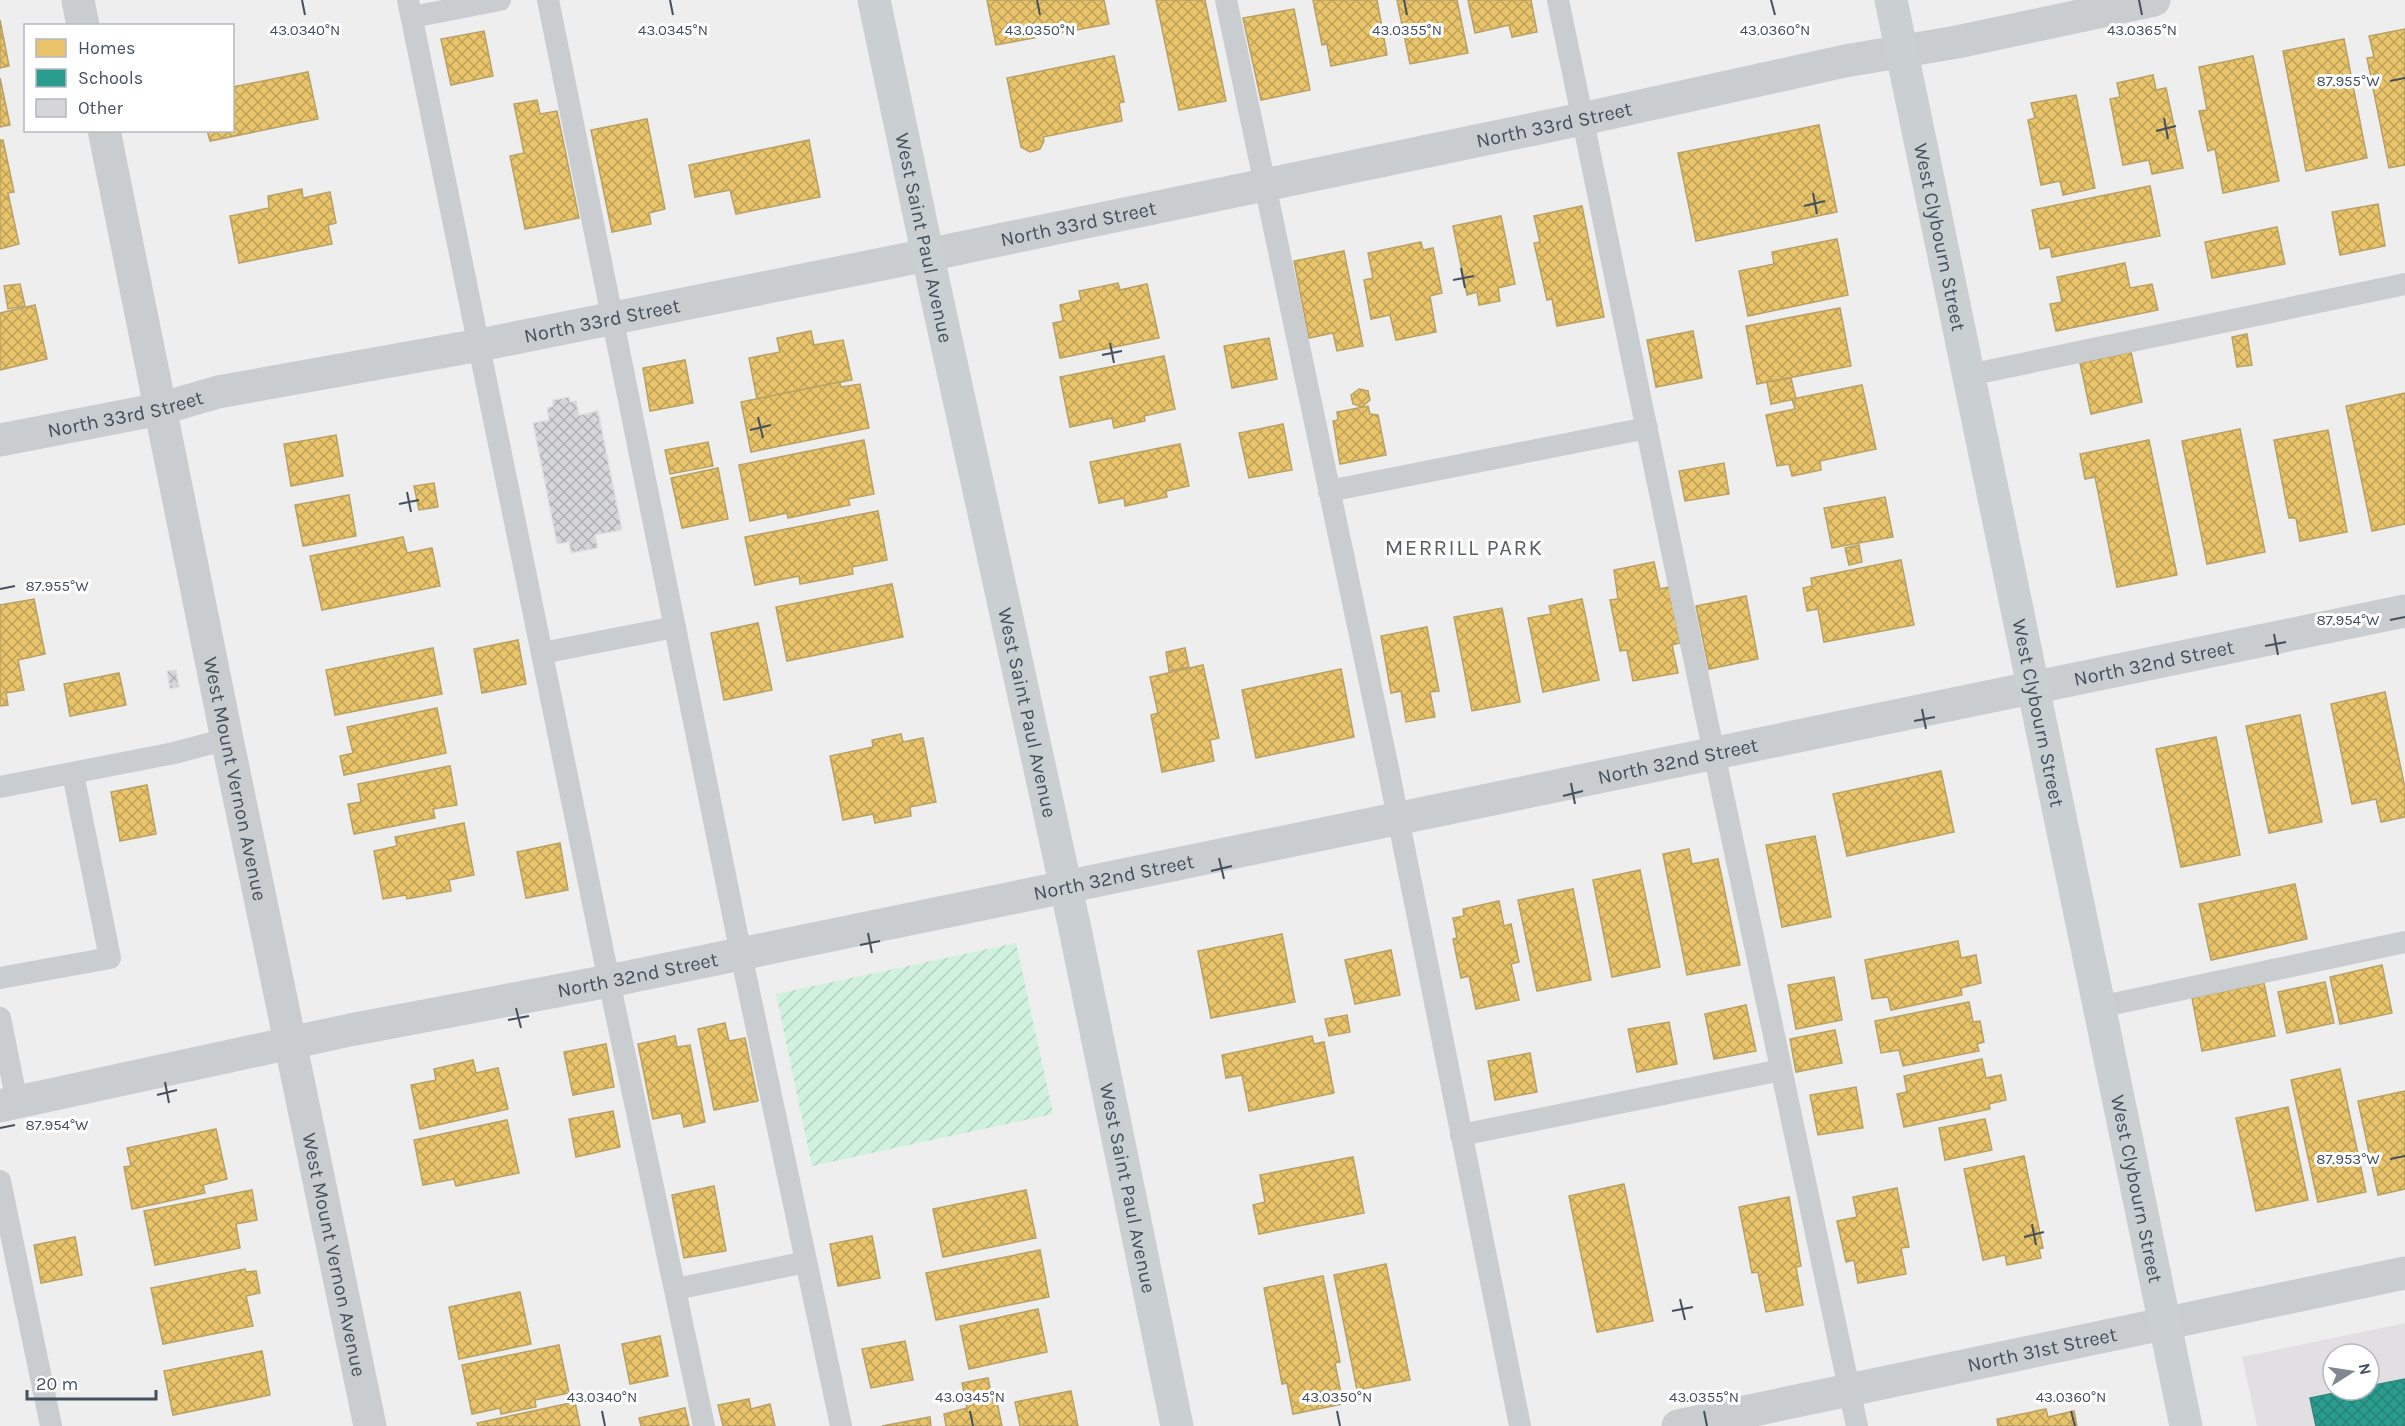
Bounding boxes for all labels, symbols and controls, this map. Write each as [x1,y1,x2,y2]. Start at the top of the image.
text: 43.0340°N [270,21,340,39]
text: 43.0345°N [638,21,708,39]
text: 43.0350°N [1005,21,1075,39]
text: 43.0355°N [1372,21,1442,39]
text: 43.0360°N [1740,21,1810,39]
text: 43.0365°N [2107,21,2177,39]
legend [24,24,234,132]
text: Homes [78,37,135,59]
text: Schools [78,67,143,89]
text: 87.955°W [2316,72,2380,90]
text: Other [78,97,123,119]
street label: North 33rd Street [1474,97,1635,152]
street label: West Saint Paul Avenue [891,131,958,345]
street label: West Clybourn Street [1909,141,1971,334]
street label: North 33rd Street [998,196,1159,251]
street label: North 33rd Street [522,293,682,347]
street label: North 33rd Street [46,385,206,442]
district label: MERRILL PARK [1385,535,1543,561]
text: 87.955°W [25,577,89,595]
street label: West Saint Paul Avenue [993,606,1062,820]
text: 87.954°W [2317,611,2380,629]
street label: West Clybourn Street [2008,617,2069,809]
street label: North 32nd Street [2072,635,2237,690]
street label: West Mount Vernon Avenue [199,655,272,903]
street label: North 32nd Street [1596,733,1761,789]
street label: North 32nd Street [1031,849,1196,905]
street label: North 32nd Street [555,947,720,1002]
street label: West Saint Paul Avenue [1095,1081,1161,1295]
street label: West Clybourn Street [2106,1093,2168,1285]
text: 87.954°W [26,1116,89,1134]
street label: West Mount Vernon Avenue [298,1131,371,1379]
text: 87.953°W [2316,1150,2380,1168]
street label: North 31st Street [1965,1322,2119,1376]
north arrow [2321,1342,2381,1402]
text: N [2355,1361,2376,1377]
scale bar [27,1363,156,1401]
text: 20 m [36,1373,78,1395]
text: 43.0340°N [567,1388,637,1406]
text: 43.0345°N [935,1388,1005,1406]
text: 43.0350°N [1302,1388,1372,1406]
text: 43.0355°N [1669,1388,1739,1406]
text: 43.0360°N [2036,1388,2106,1406]

